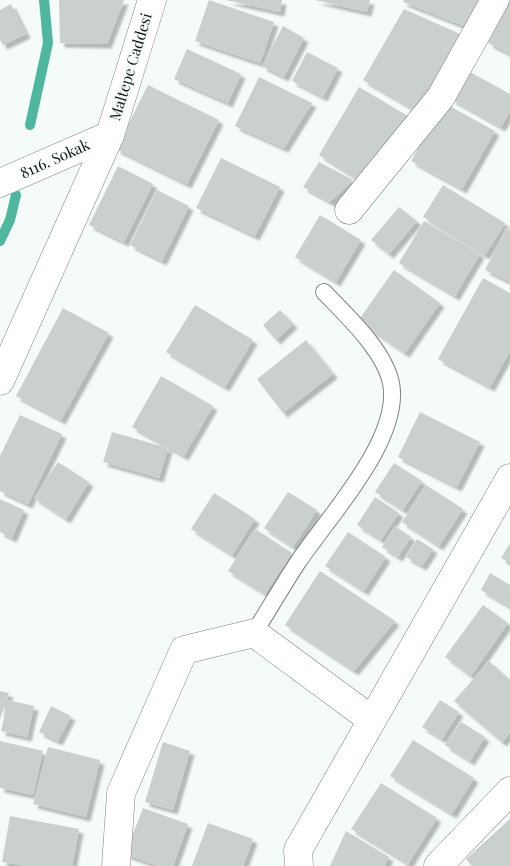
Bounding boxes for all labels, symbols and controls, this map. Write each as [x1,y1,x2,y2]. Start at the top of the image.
street label: Maltepe Caddesi [104,10,156,123]
street label: 8116. Sokak [17,134,93,182]

